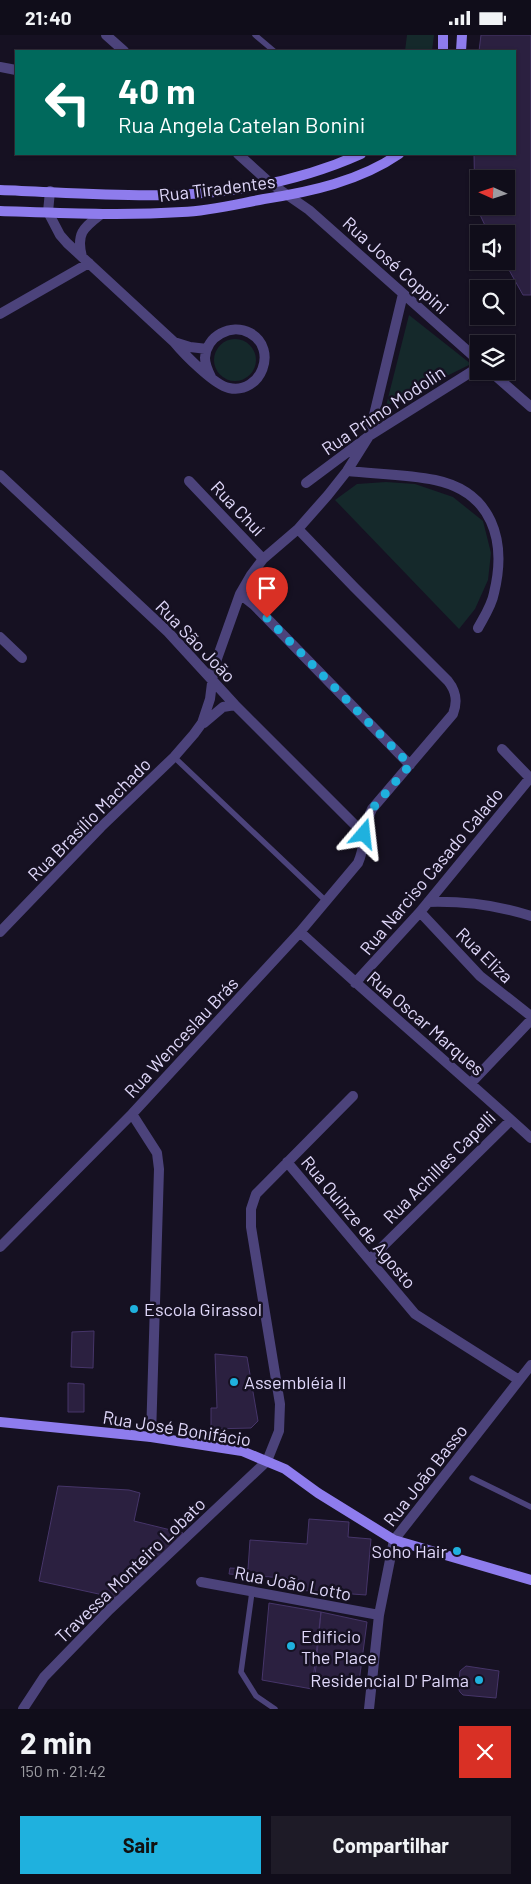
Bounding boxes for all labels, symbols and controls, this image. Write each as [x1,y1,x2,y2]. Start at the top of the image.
text: 21:40 [25,6,72,29]
text: 40 m [118,69,195,111]
icon: left [35,70,100,135]
text: Rua Angela Catelan Bonini [118,111,365,137]
street label: Rua Tiradentes [157,170,277,206]
north arrow [470,170,515,215]
map controls [470,170,515,380]
street label: Rua José Coppini [338,212,454,318]
button: sound [470,225,515,270]
button: search [470,280,515,325]
button: layers [470,335,515,380]
street label: Rua Primo Modolin [317,361,449,459]
street label: Rua Chuí [207,476,270,540]
pin [246,567,288,618]
icon: arrive [253,574,281,602]
street label: Rua São João [151,595,241,687]
street label: Rua Brasílio Machado [23,753,155,885]
street label: Rua Narciso Casado Calado [355,783,507,959]
position arrow [337,807,389,859]
street label: Rua Eliza [452,923,518,987]
street label: Rua Oscar Marques [363,966,489,1080]
street label: Rua Wenceslau Brás [119,972,243,1102]
street label: Rua Achilles Capelli [378,1106,500,1228]
street label: Rua Quinze de Agosto [297,1151,421,1293]
place label: Escola Girassol [144,1298,262,1320]
marker: Escola Girassol [128,1303,140,1315]
place label: Assembléia II [244,1371,347,1393]
marker: Assembléia II [228,1376,240,1388]
street label: Rua José Bonifácio [101,1405,253,1451]
street label: Rua João Basso [378,1420,472,1530]
street label: Travessa Monteiro Lobato [50,1493,210,1647]
place label: Soho Hair [372,1540,447,1562]
marker: Soho Hair [451,1545,463,1557]
street label: Rua João Lotto [233,1561,353,1605]
place label: Edificio The Place [301,1625,377,1668]
marker: Edificio The Place [285,1640,297,1652]
place label: Residencial D' Palma [310,1669,469,1691]
marker: Residencial D' Palma [473,1674,485,1686]
text: 2 min [20,1724,92,1760]
button: close [459,1726,511,1778]
text: 150 m · 21:42 [20,1761,106,1780]
button: Sair [20,1816,261,1874]
button: Compartilhar [271,1816,511,1874]

